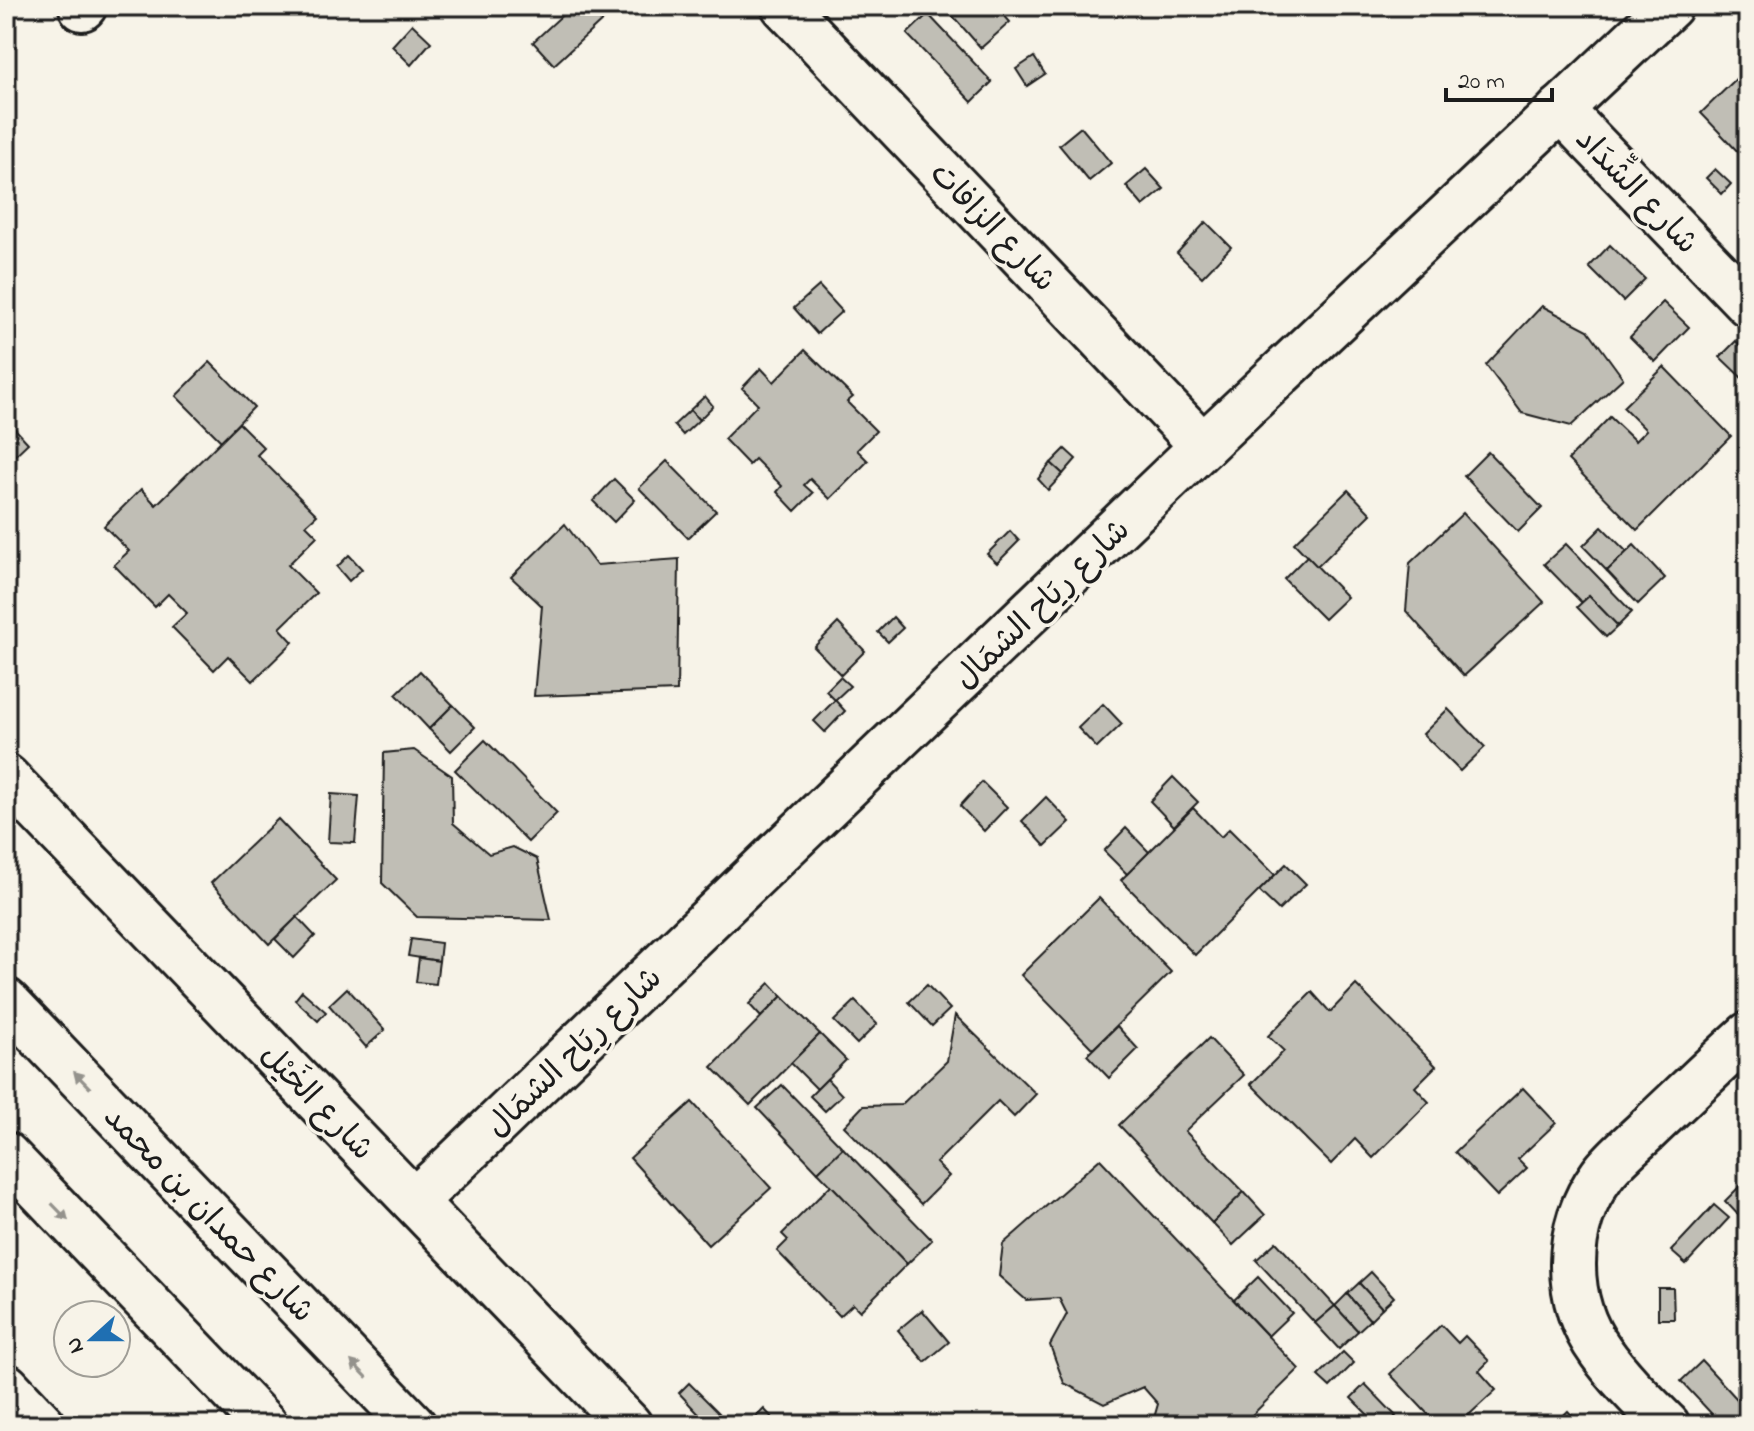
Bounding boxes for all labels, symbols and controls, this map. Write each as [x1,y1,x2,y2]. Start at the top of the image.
scale bar [1446,52,1552,102]
text: 20 m [1458,65,1505,100]
street label: شارع الشِّدَاد [1563,117,1710,266]
street label: شارع الزافات [917,153,1066,304]
street label: شارع رِيَاح الشمَال [945,509,1142,702]
street label: شارع رِيَاح الشمَال [477,957,674,1150]
street label: شارع الخَيْل [247,1034,383,1173]
one-way arrow [74,1071,92,1090]
street label: شارع حمدان بن محمد [91,1096,324,1335]
one-way arrow [51,1202,69,1221]
north arrow [52,1299,132,1379]
text: N [59,1332,94,1358]
one-way arrow [351,1360,369,1379]

